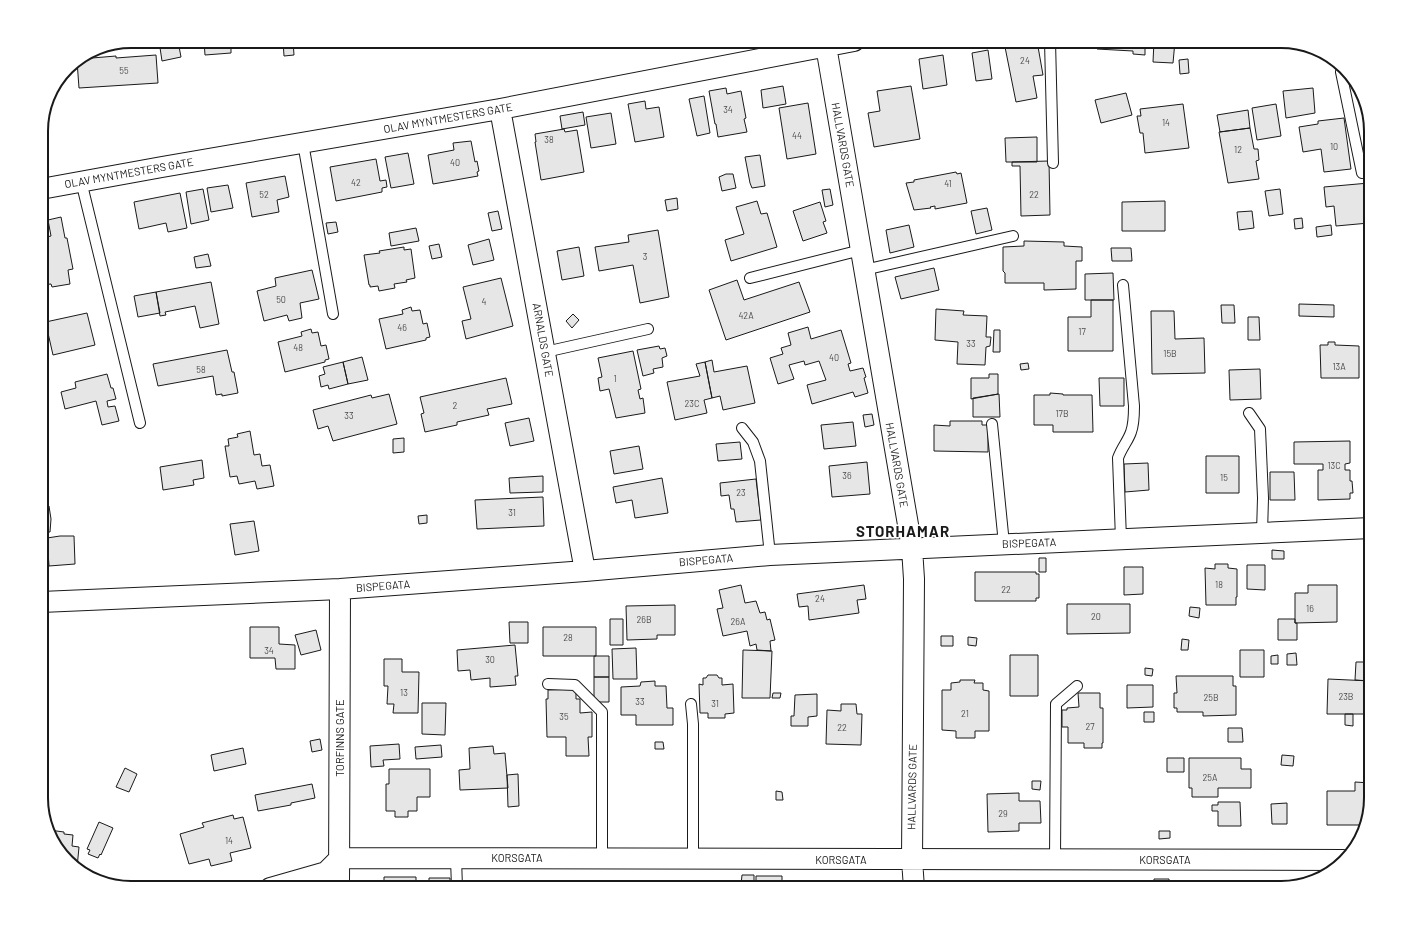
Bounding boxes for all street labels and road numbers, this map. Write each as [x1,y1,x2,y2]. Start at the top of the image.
street label: OLAV MYNTMESTERS GATE [382,100,514,135]
street label: HALLVARDS GATE [830,101,857,189]
street label: OLAV MYNTMESTERS GATE [63,155,195,190]
street label: ARNALDS GATE [531,302,556,378]
street label: HALLVARDS GATE [884,421,911,509]
street label: BISPEGATA [1002,535,1057,550]
street label: BISPEGATA [678,551,734,568]
street label: BISPEGATA [355,577,411,594]
street label: TORFINNS GATE [333,699,346,777]
street label: HALLVARDS GATE [904,744,919,830]
street label: KORSGATA [491,851,543,864]
street label: KORSGATA [815,853,867,866]
street label: KORSGATA [1139,853,1191,866]

